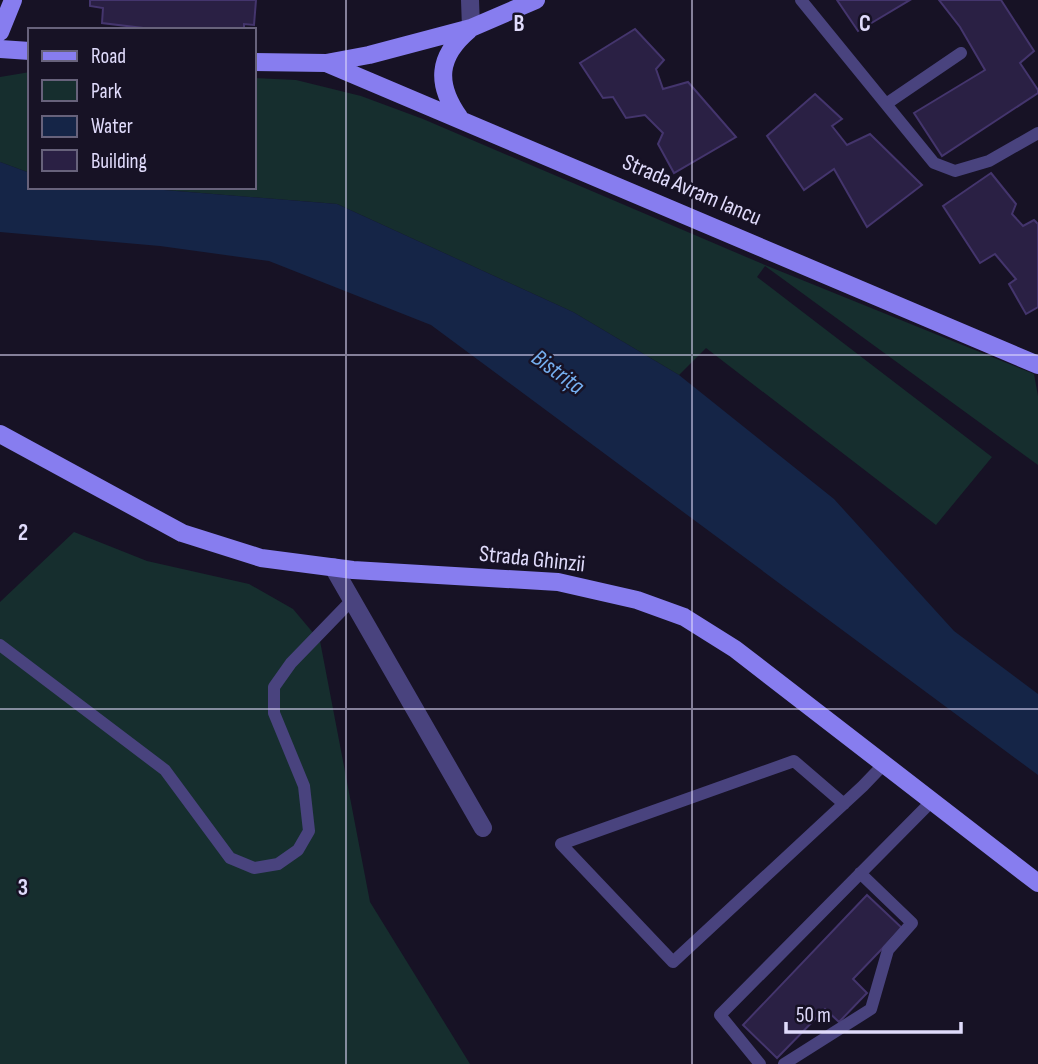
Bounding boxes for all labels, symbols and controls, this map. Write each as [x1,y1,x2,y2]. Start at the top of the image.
text: B [514,10,525,38]
text: C [859,10,871,38]
legend [28,28,256,189]
text: Road [91,44,126,69]
text: Park [91,79,122,104]
text: Water [91,114,133,139]
street label: Strada Avram Iancu [618,148,766,232]
text: Building [91,149,147,174]
water label: Bistrița [526,343,590,401]
text: 2 [18,519,28,547]
street label: Strada Ghinzii [478,540,586,578]
text: 3 [18,874,28,902]
scale bar [786,990,961,1034]
text: 50 m [796,1003,831,1028]

